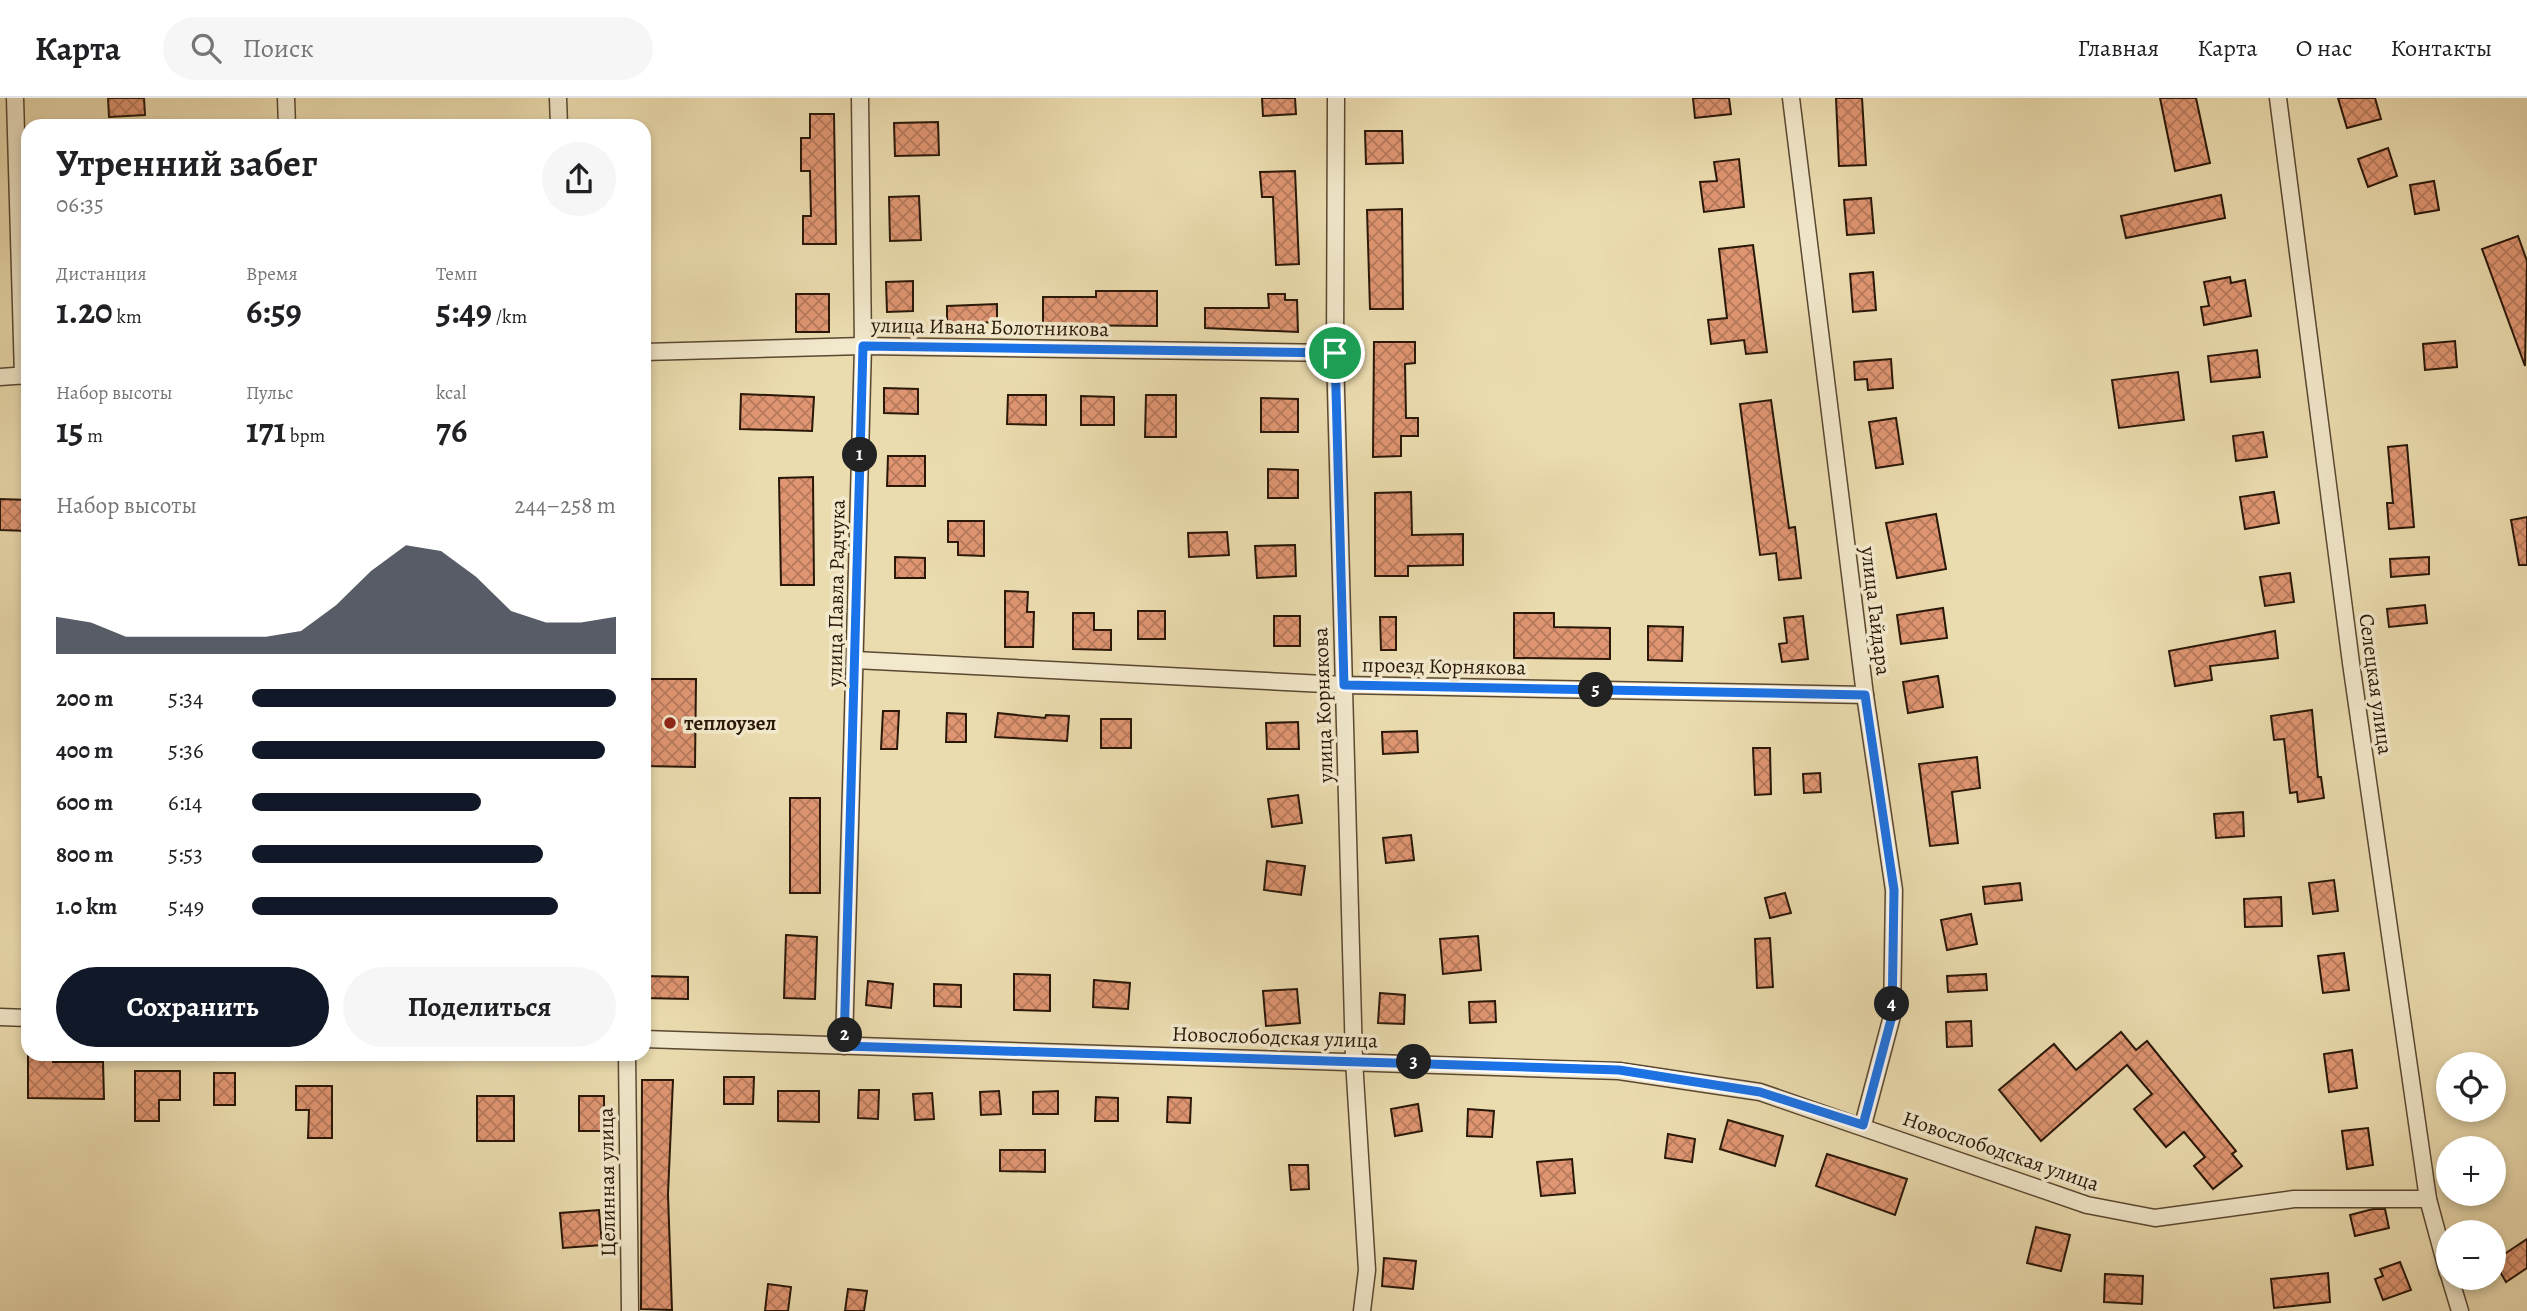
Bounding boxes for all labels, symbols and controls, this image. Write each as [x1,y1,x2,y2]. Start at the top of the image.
search box [163,17,653,80]
text: Карта [35,26,121,71]
icon: search [187,29,225,67]
text: Поиск [243,31,314,66]
text: Главная [2078,32,2159,64]
text: Карта [2197,32,2258,64]
text: О нас [2296,32,2352,64]
text: Контакты [2390,32,2492,64]
text: Утренний забег [56,137,317,189]
button: share [542,142,616,216]
text: 06:35 [56,189,104,220]
text: Дистанция [56,261,147,287]
text: Время [246,261,298,287]
text: Темп [436,261,477,287]
text: 1.20 [56,287,113,335]
text: 6:59 [246,287,302,335]
text: 5:49 [436,287,492,335]
text: km [113,304,142,330]
text: /km [492,304,527,330]
street label: улица Ивана Болотникова [870,311,1109,343]
pin [1305,323,1365,383]
icon: arrive [1316,334,1354,372]
text: Набор высоты [56,380,172,406]
text: Пульс [246,380,294,406]
text: kcal [436,380,466,406]
text: 15 [56,406,83,454]
text: 171 [246,406,286,454]
text: 76 [436,406,467,454]
text: m [83,423,103,449]
text: bpm [286,423,325,449]
pin: 1 [842,438,878,472]
text: 1 [856,441,863,467]
text: Набор высоты [56,490,197,521]
text: 244–258 m [515,490,616,521]
street label: улица Павла Радчука [820,499,852,688]
street label: улица Гайдара [1854,544,1898,677]
street label: Селецкая улица [2352,612,2400,757]
street label: улица Корнякова [1306,627,1340,784]
street label: проезд Корнякова [1362,651,1527,681]
pin: 5 [1578,672,1614,708]
text: 5 [1591,676,1600,702]
text: 200 m [56,683,114,714]
text: 5:34 [168,683,203,714]
place label: теплоузел [684,709,776,737]
marker: теплоузел [662,715,678,731]
text: 400 m [56,735,113,766]
text: 5:36 [168,735,204,766]
text: 600 m [56,787,113,818]
text: 6:14 [168,787,202,818]
text: 800 m [56,839,113,870]
text: 5:53 [168,839,203,870]
text: 1.0 km [56,891,117,922]
text: 5:49 [168,891,204,922]
button: Сохранить [56,967,329,1047]
button: Поделиться [343,967,616,1047]
pin: 4 [1874,986,1910,1021]
text: 4 [1887,990,1896,1016]
pin: 2 [828,1018,862,1052]
street label: Новослободская улица [1172,1019,1379,1055]
text: 2 [840,1021,849,1047]
pin: 3 [1396,1044,1432,1080]
text: 3 [1409,1048,1418,1074]
map controls [2436,1052,2506,1290]
button: locate [2436,1052,2506,1122]
street label: Новослободская улица [1899,1104,2103,1198]
street label: Целинная улица [592,1107,622,1257]
button: + [2436,1136,2506,1206]
button: − [2436,1220,2506,1290]

